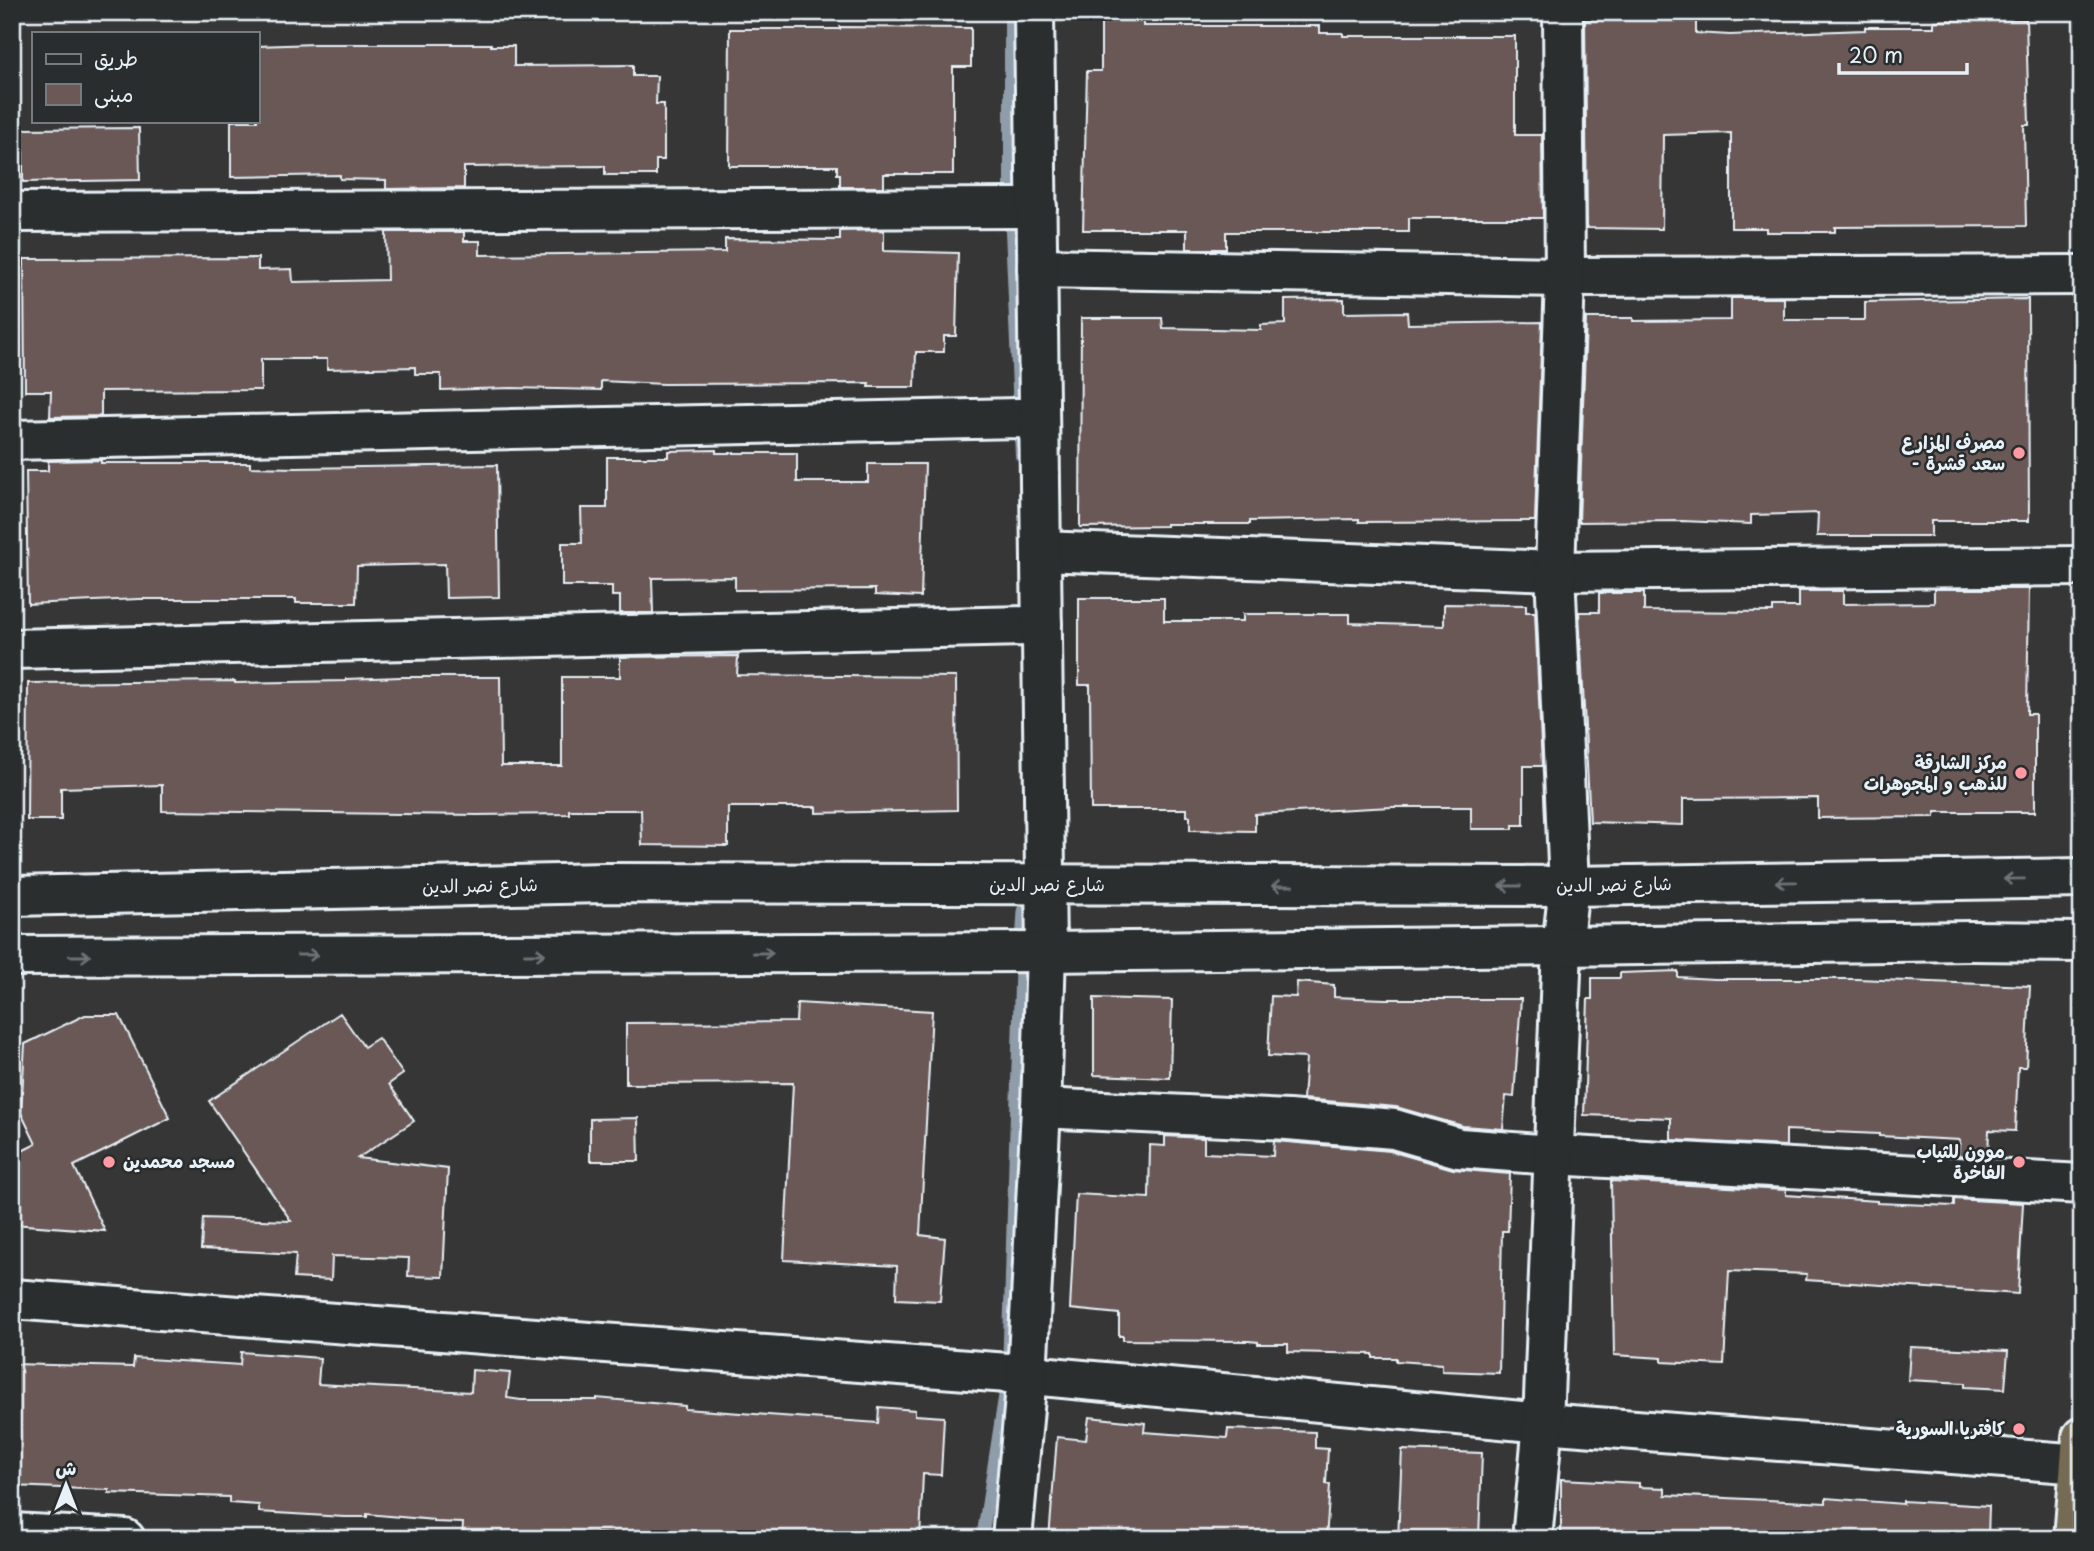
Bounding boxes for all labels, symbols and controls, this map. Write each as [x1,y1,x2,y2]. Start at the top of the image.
legend [32,32,259,122]
scale bar [1839,32,1966,76]
text: 20 m [1849,38,1903,70]
text: طريق [94,41,138,73]
text: مبنى [94,77,133,109]
place label: مصرف المزارع - سعد قشرة [1902,428,2005,476]
marker: مصرف المزارع - سعد قشرة [2011,445,2027,461]
place label: مركز الشارقة للذهب و المجوهرات [1864,748,2007,796]
marker: مركز الشارقة للذهب و المجوهرات [2013,765,2029,781]
street label: شارع نصر الدين [1556,869,1672,898]
street label: شارع نصر الدين [422,870,538,899]
street label: شارع نصر الدين [989,870,1105,897]
one-way arrow [2002,872,2025,886]
one-way arrow [1775,875,1798,889]
one-way arrow [1271,879,1294,893]
one-way arrow [1498,879,1521,893]
one-way arrow [751,946,774,960]
one-way arrow [524,947,547,961]
one-way arrow [296,948,319,962]
one-way arrow [69,949,92,962]
place label: موون للثياب الفاخرة [1916,1137,2005,1185]
place label: مسجد محمدين [123,1147,235,1174]
marker: مسجد محمدين [101,1154,117,1170]
marker: موون للثياب الفاخرة [2011,1154,2027,1170]
place label: كافتريا السورية [1896,1414,2005,1441]
marker: كافتريا السورية [2011,1421,2027,1437]
north arrow [32,1450,102,1520]
text: ش [56,1453,77,1481]

